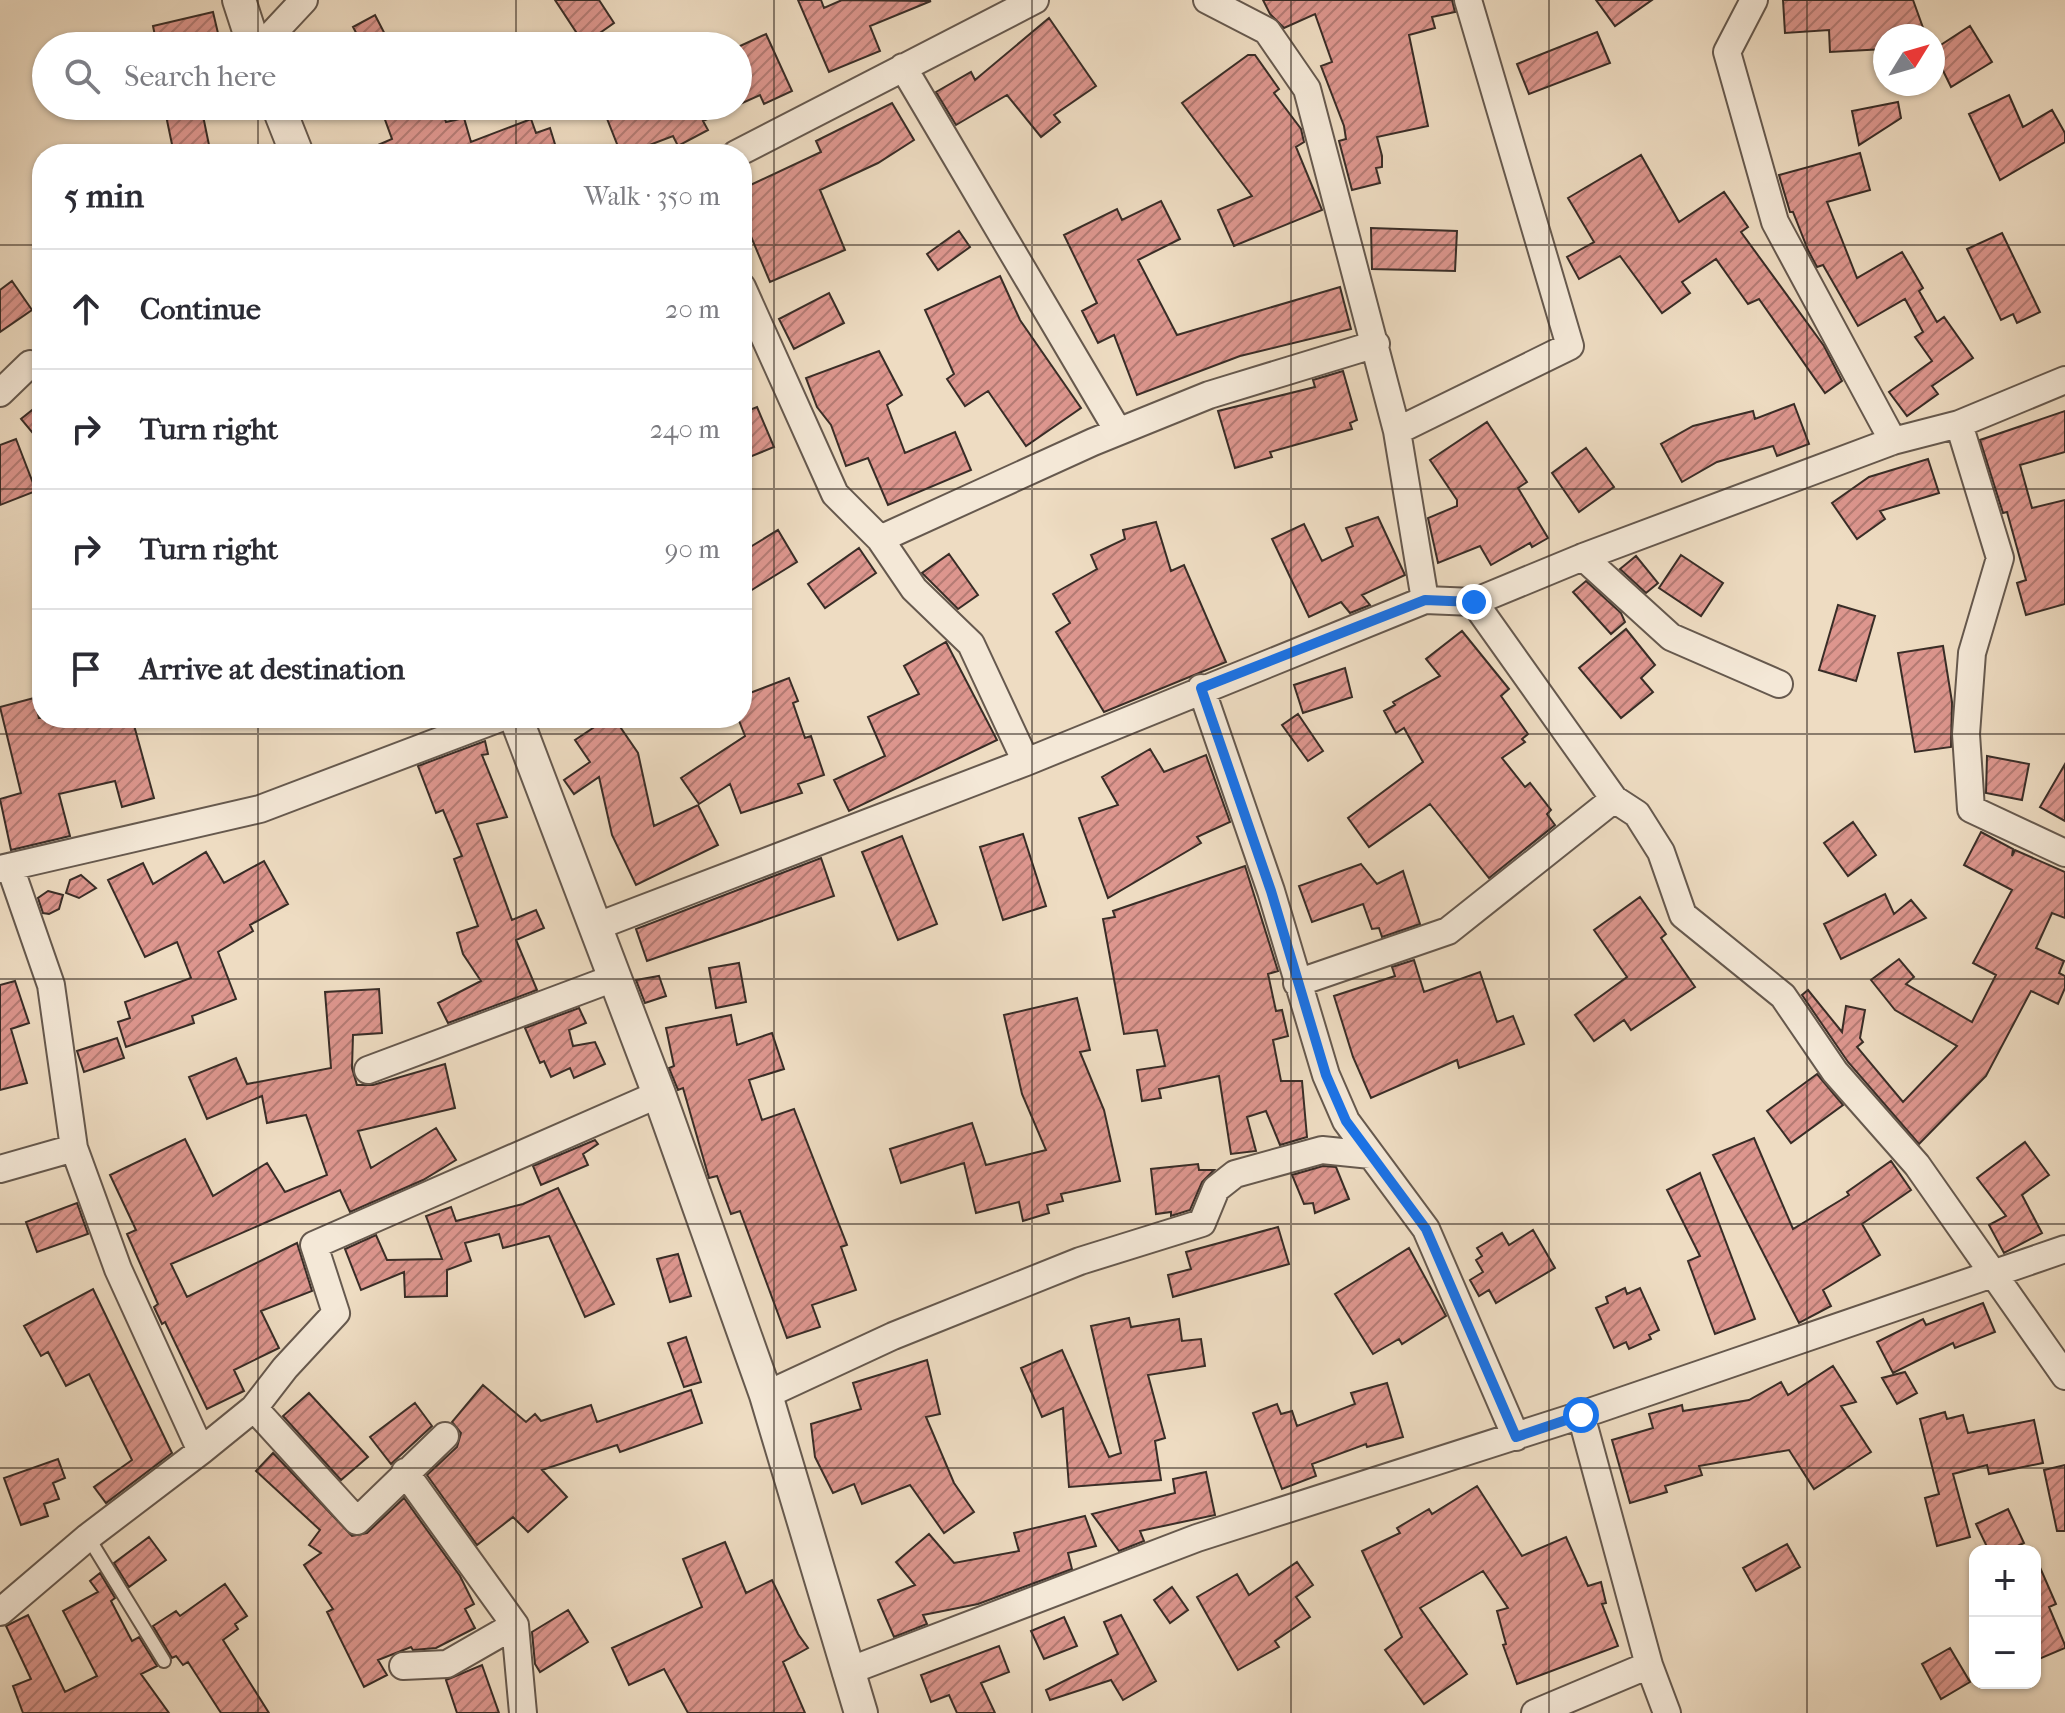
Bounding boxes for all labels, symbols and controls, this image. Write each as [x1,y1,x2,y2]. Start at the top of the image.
north arrow [1873,24,1945,96]
search box [32,32,752,120]
icon: search [60,54,104,98]
text: Search here [124,59,276,94]
text: 5 min [64,176,144,216]
text: Walk · 350 m [584,181,720,212]
icon: ahead [64,287,108,331]
text: Continue [140,292,261,327]
text: 20 m [665,294,720,325]
icon: right [64,407,108,451]
text: Turn right [140,412,278,447]
text: 240 m [650,414,720,445]
icon: right [64,527,108,571]
text: Turn right [140,532,278,567]
text: 90 m [665,534,720,565]
route end [1456,584,1492,620]
icon: arrive [64,647,108,691]
text: Arrive at destination [140,652,405,687]
route start [1563,1397,1599,1433]
map controls [1969,1545,2041,1689]
button: + [1969,1545,2041,1617]
button: − [1969,1617,2041,1689]

